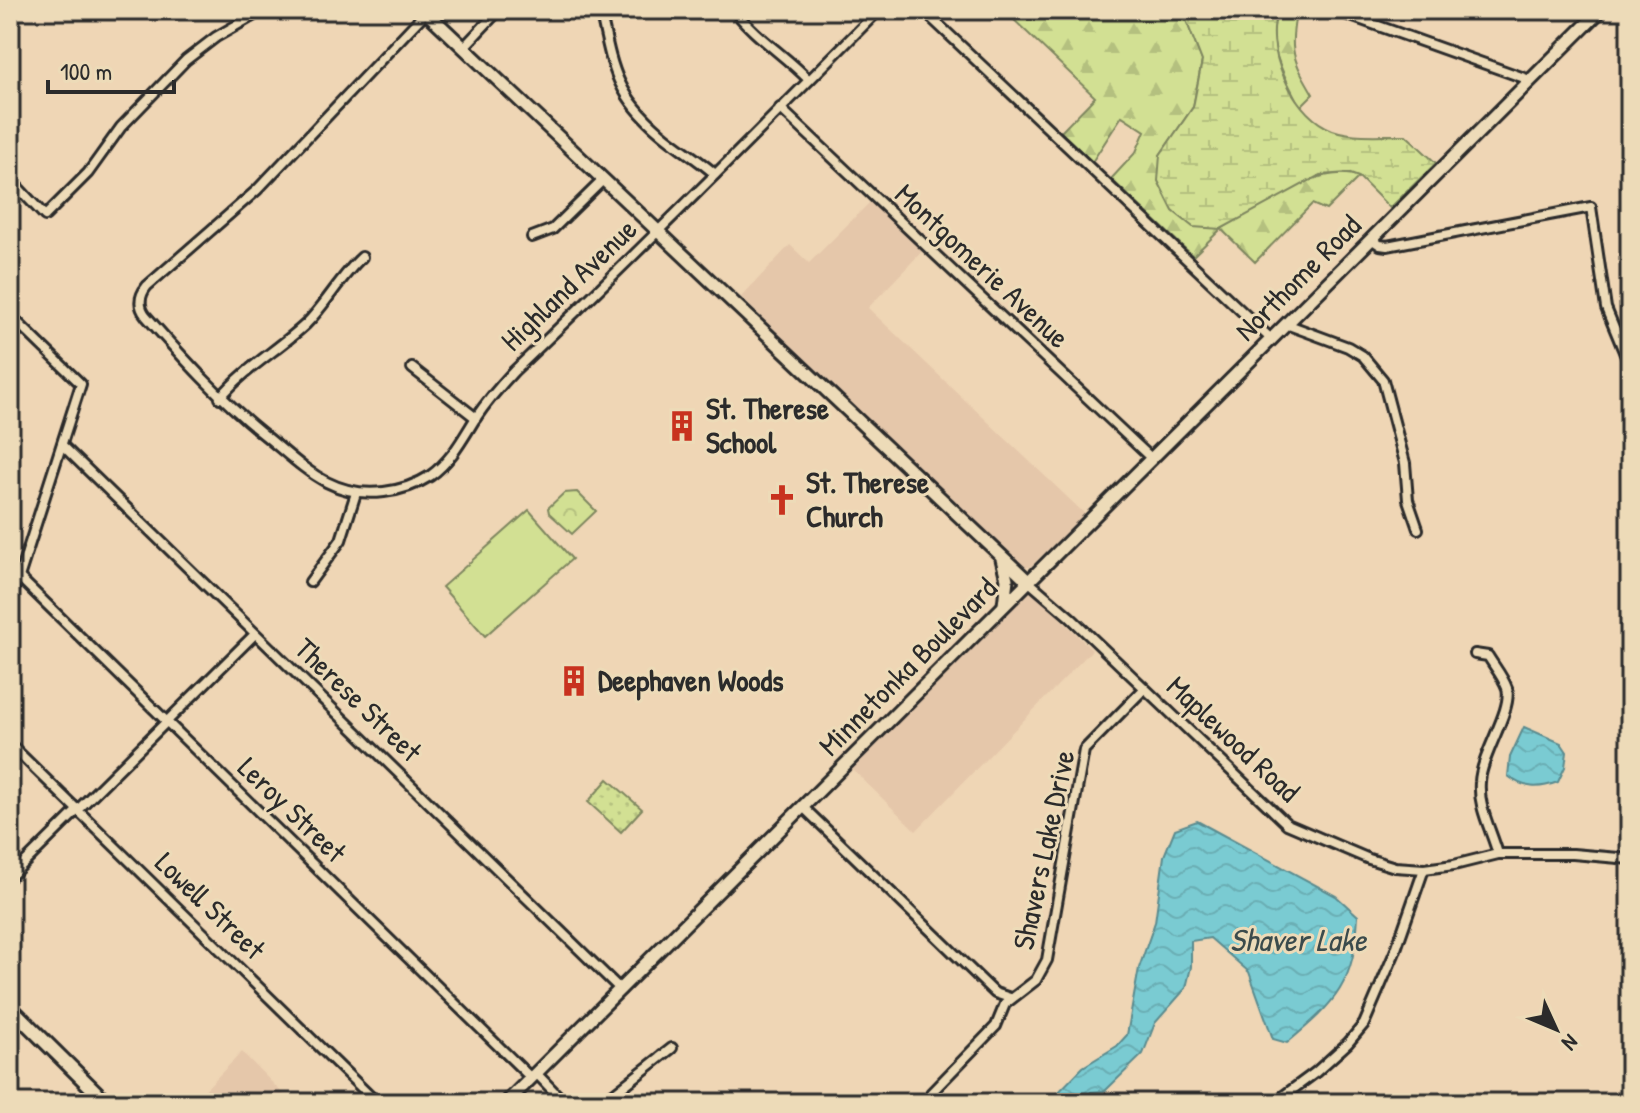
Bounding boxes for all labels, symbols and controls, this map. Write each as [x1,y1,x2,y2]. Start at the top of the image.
scale bar [48,44,174,94]
text: 100 m [60,55,112,87]
street label: Montgomerie Avenue [887,174,1079,357]
street label: Northome Road [1226,205,1369,349]
street label: Highland Avenue [492,209,645,359]
place label: St. Therese School [706,388,829,462]
building icon: St. Therese School [665,409,699,443]
place label: St. Therese Church [806,462,929,536]
church icon: St. Therese Church [765,483,799,517]
street label: Minnetonka Boulevard [809,568,1005,764]
street label: Therese Street [286,629,431,771]
place label: Deephaven Woods [598,660,784,701]
building icon: Deephaven Woods [557,664,591,698]
street label: Maplewood Road [1159,666,1309,810]
street label: Shavers Lake Drive [1002,746,1084,953]
street label: Leroy Street [230,748,356,871]
street label: Lowell Street [147,843,275,968]
water label: Shaver Lake [1230,918,1367,961]
north arrow [1516,989,1596,1069]
text: N [1555,1028,1585,1058]

